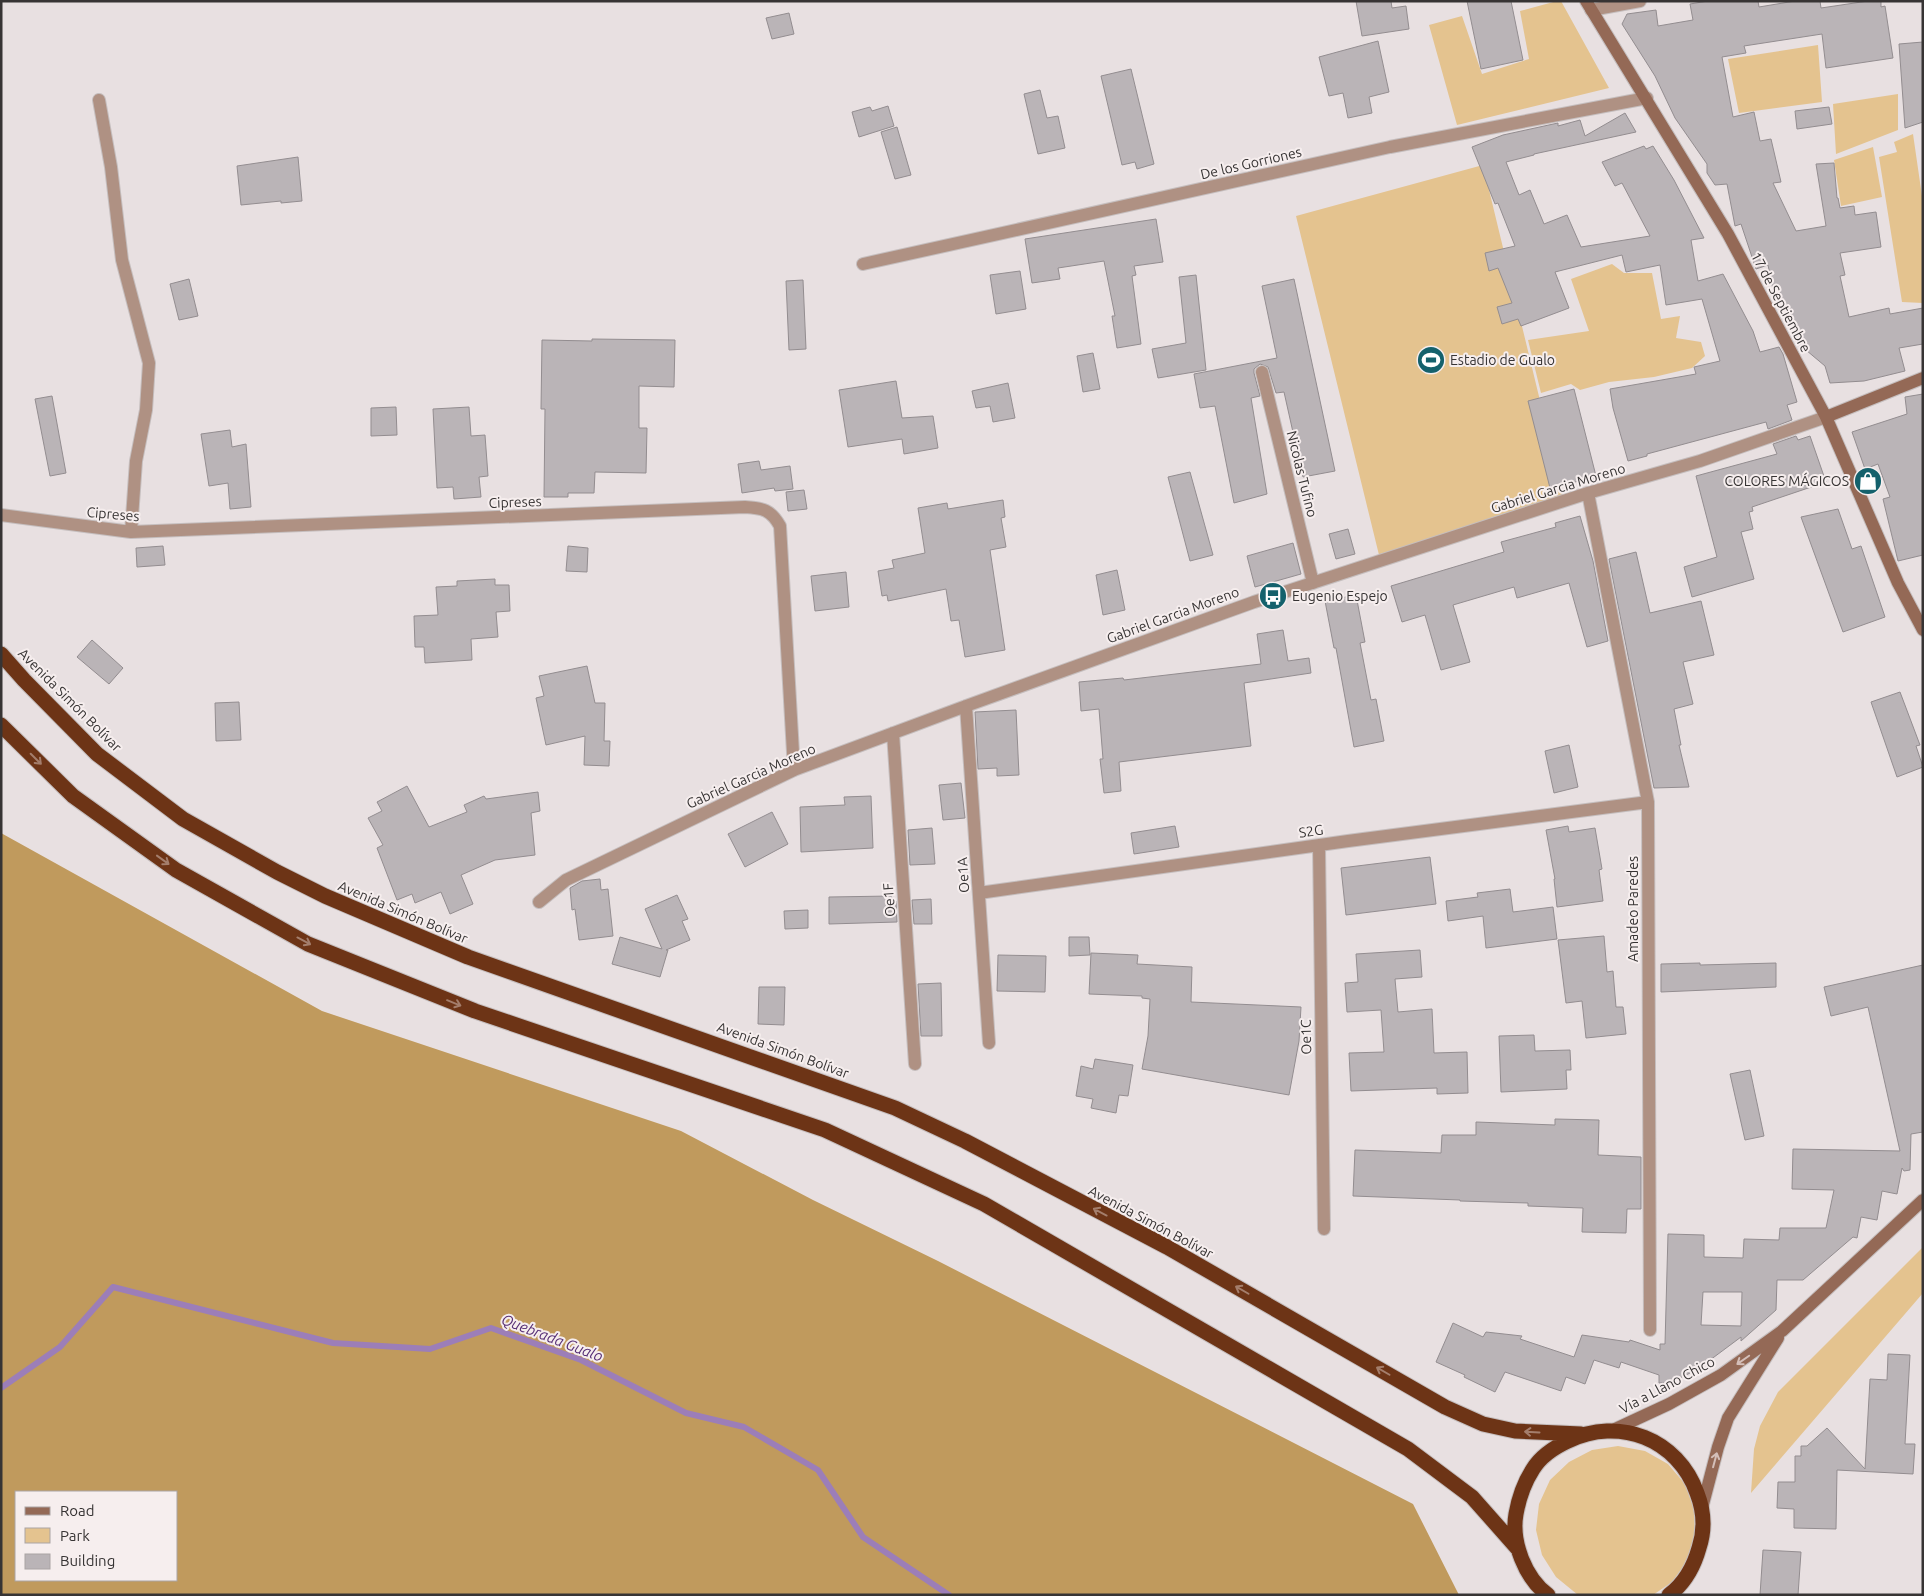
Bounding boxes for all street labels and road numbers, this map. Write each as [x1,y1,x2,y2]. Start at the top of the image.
street label: De los Gorriones [1199,144,1303,182]
street label: 17 de Septiembre [1748,249,1814,355]
street label: Nicolas Tufino [1284,429,1320,519]
street label: Gabriel Garcia Moreno [1489,460,1627,516]
street label: Cipreses [488,493,542,511]
street label: Cipreses [86,504,140,524]
street label: Gabriel Garcia Moreno [1105,584,1241,646]
street label: Avenida Simón Bolívar [15,645,125,755]
street label: Gabriel Garcia Moreno [684,740,818,812]
street label: S2G [1298,821,1324,841]
street label: Amadeo Paredes [1625,856,1641,962]
street label: Oe1A [954,857,972,893]
street label: Avenida Simón Bolívar [336,877,471,947]
street label: Oe1F [880,883,898,917]
street label: Avenida Simón Bolívar [715,1019,852,1082]
street label: Oe1C [1298,1019,1314,1055]
street label: Avenida Simón Bolívar [1086,1182,1217,1262]
street label: Vía a Llano Chico [1617,1353,1717,1417]

